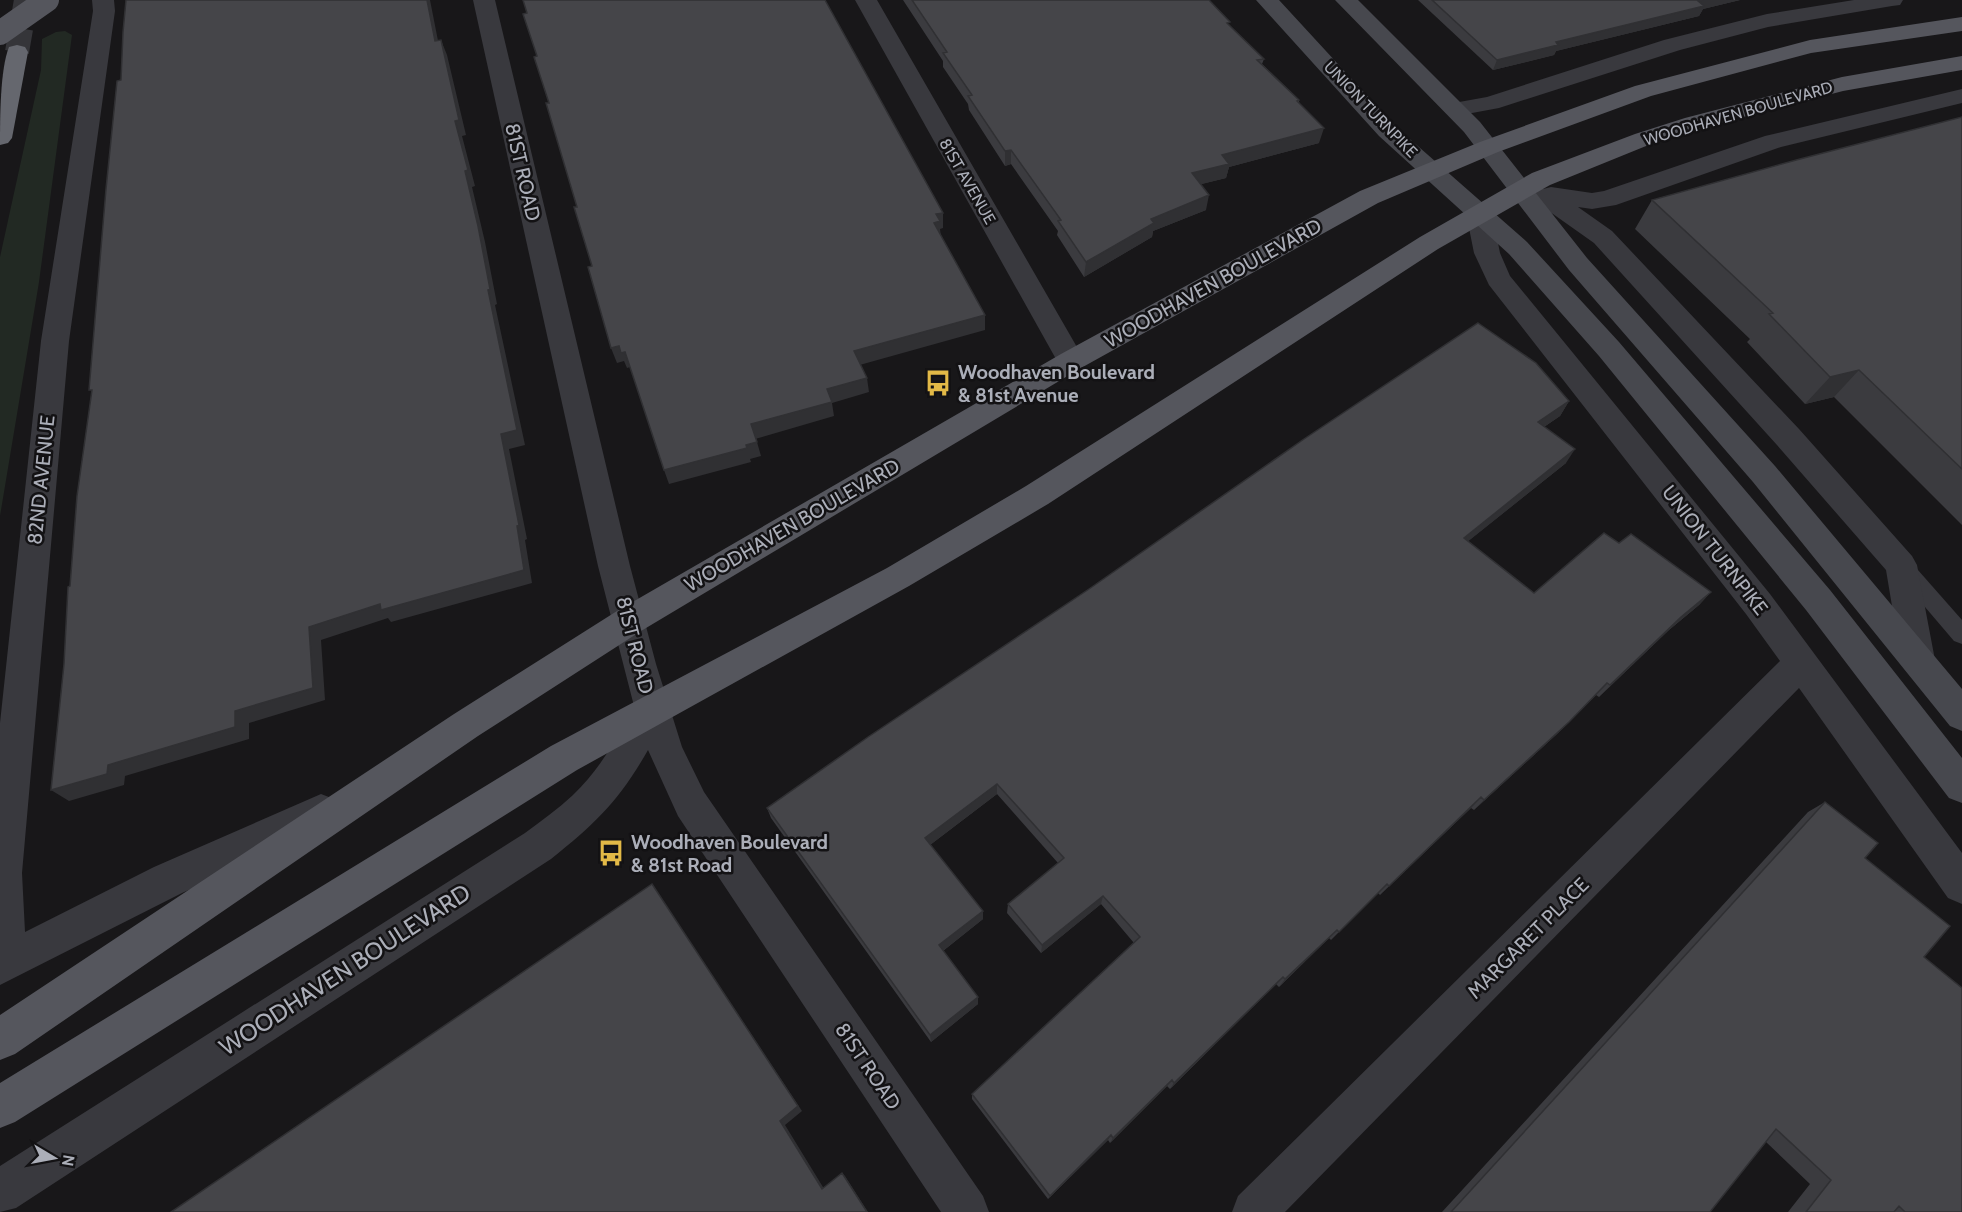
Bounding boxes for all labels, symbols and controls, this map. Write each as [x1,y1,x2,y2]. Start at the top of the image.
street label: UNION TURNPIKE [1320,57,1421,161]
street label: WOODHAVEN BOULEVARD [1642,77,1835,150]
street label: 81ST ROAD [500,121,546,223]
street label: 81ST AVENUE [935,135,1000,228]
street label: WOODHAVEN BOULEVARD [1100,213,1326,353]
place label: Woodhaven Boulevard & 81st Avenue [958,360,1155,407]
bus stop icon: Woodhaven Boulevard & 81st Avenue [923,368,953,398]
street label: 82ND AVENUE [22,414,60,546]
street label: WOODHAVEN BOULEVARD [680,453,904,597]
street label: UNION TURNPIKE [1657,480,1773,620]
street label: 81ST ROAD [611,594,659,696]
place label: Woodhaven Boulevard & 81st Road [631,830,828,877]
bus stop icon: Woodhaven Boulevard & 81st Road [596,838,626,868]
street label: MARGARET PLACE [1462,872,1594,1004]
street label: WOODHAVEN BOULEVARD [214,878,476,1062]
street label: 81ST ROAD [830,1018,906,1114]
north arrow [24,1128,84,1188]
text: N [58,1153,79,1168]

